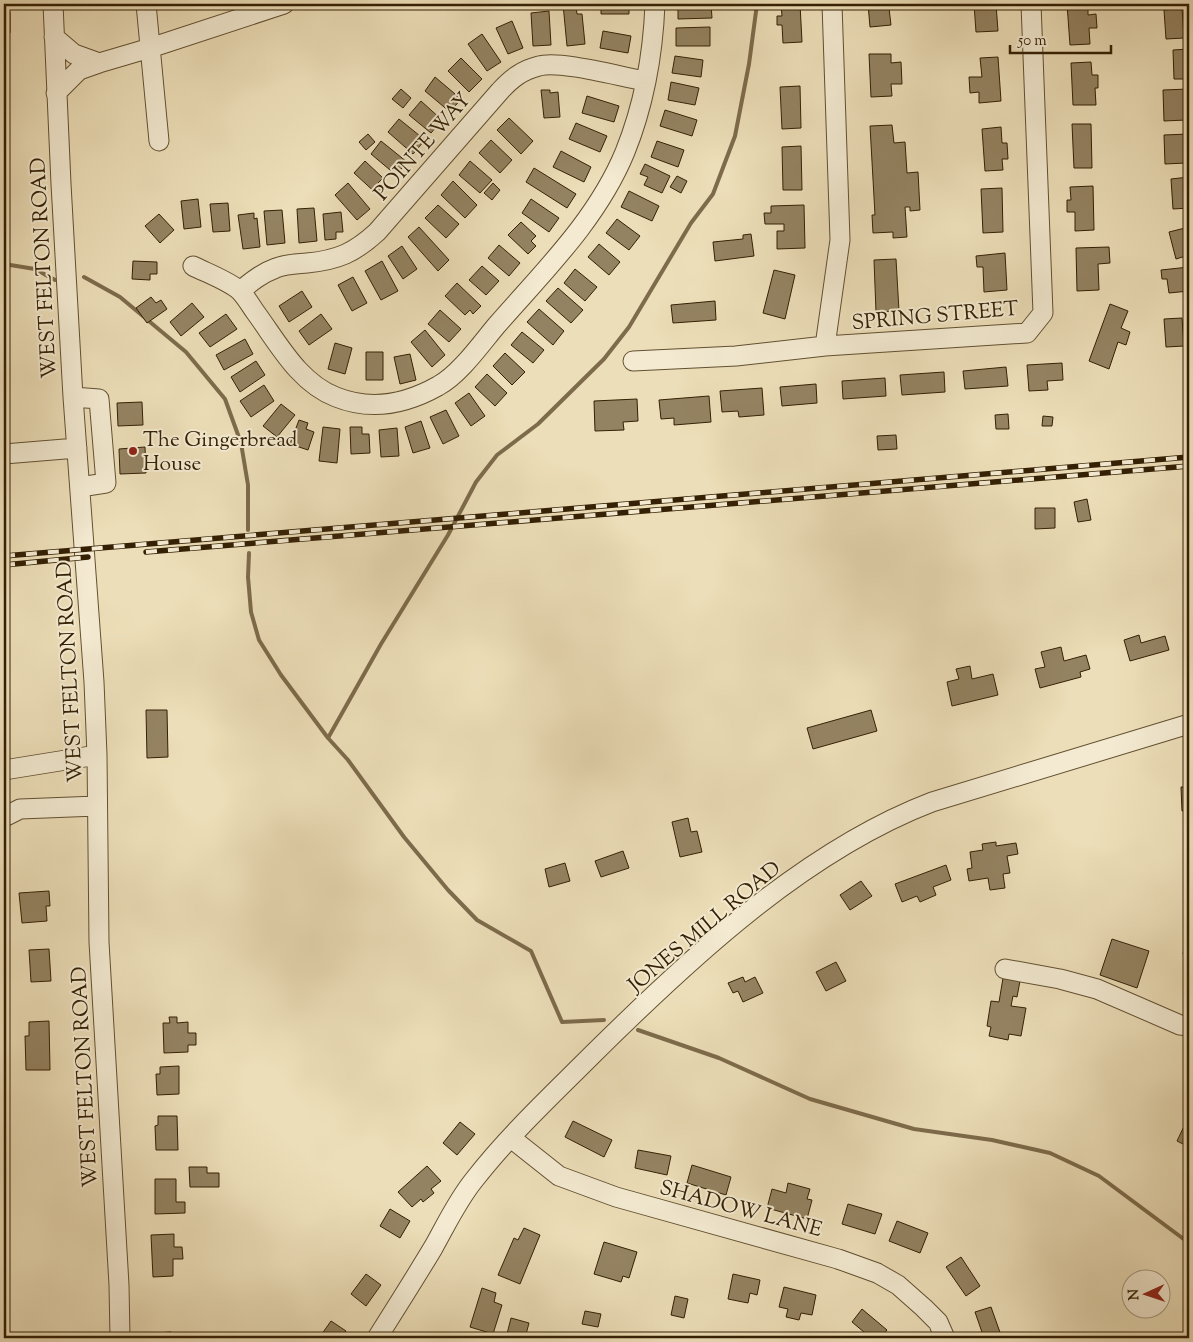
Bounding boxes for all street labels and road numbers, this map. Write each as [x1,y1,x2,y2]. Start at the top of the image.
street label: POINTE WAY [368,87,479,208]
street label: WEST FELTON ROAD [24,157,66,379]
street label: SPRING STREET [851,295,1020,339]
street label: WEST FELTON ROAD [50,561,92,783]
street label: JONES MILL ROAD [622,855,788,1001]
street label: WEST FELTON ROAD [65,966,107,1188]
street label: SHADOW LANE [656,1174,825,1246]

